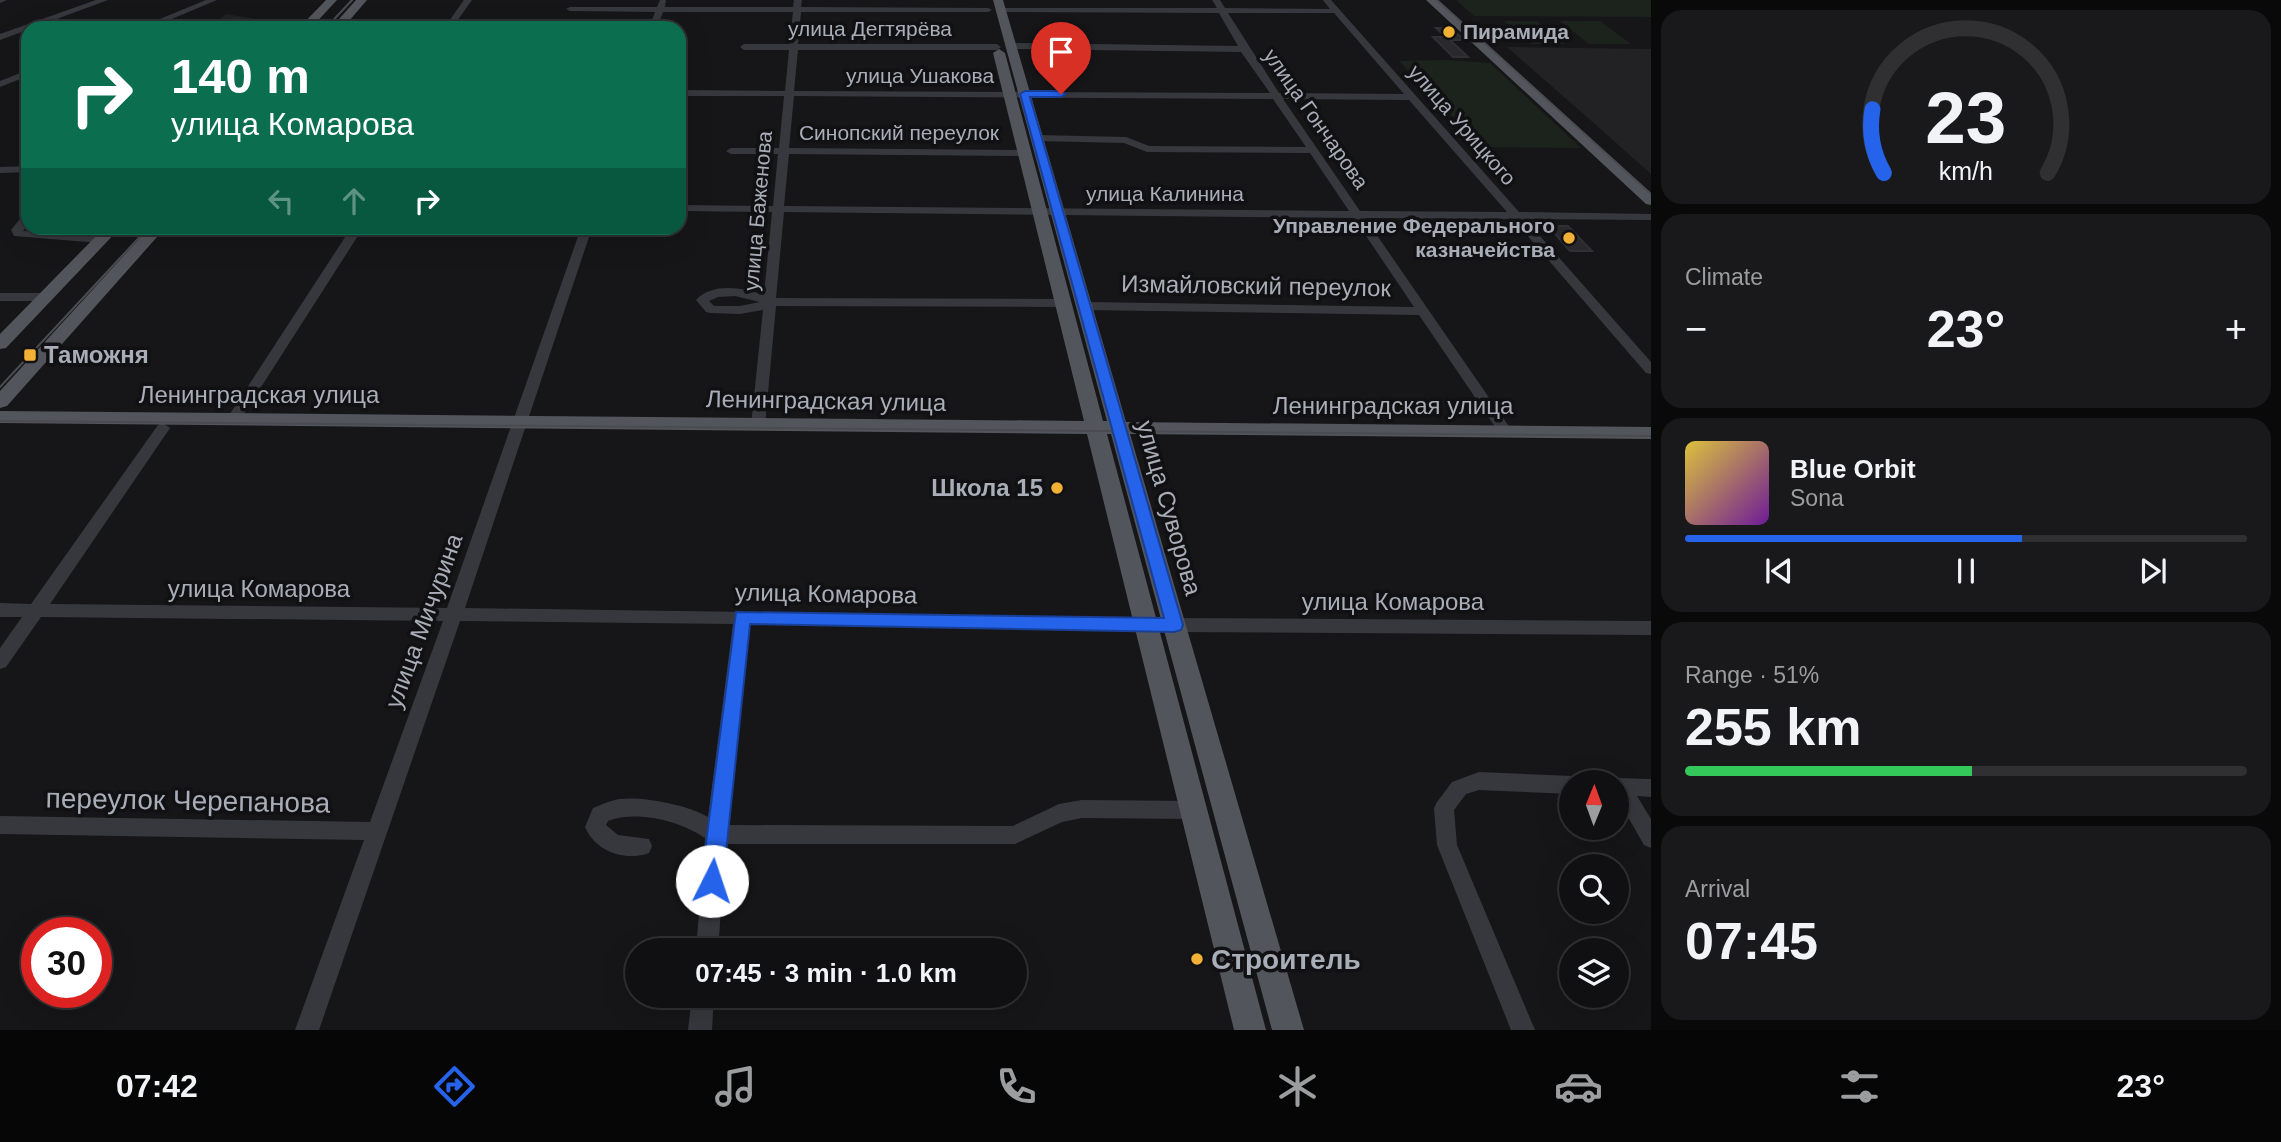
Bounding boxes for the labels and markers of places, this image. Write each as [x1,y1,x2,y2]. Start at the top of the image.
place label: Пирамида [1463,20,1569,43]
pin [1031,22,1091,94]
marker: Пирамида [1441,24,1457,40]
place label: Управление Федерального казначейства [1273,214,1555,261]
marker: Управление Федерального казначейства [1561,230,1577,246]
place label: Таможня [44,341,149,368]
marker: Таможня [22,347,38,363]
place label: Школа 15 [931,474,1043,501]
marker: Школа 15 [1049,480,1065,496]
place label: Строитель [1211,944,1361,975]
marker: Строитель [1189,951,1205,967]

